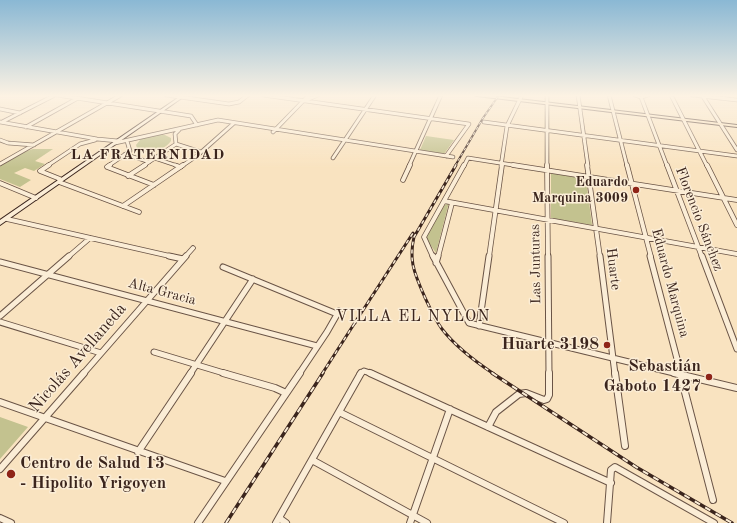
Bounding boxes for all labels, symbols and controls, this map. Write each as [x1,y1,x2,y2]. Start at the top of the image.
district label: LA FRATERNIDAD [71,146,225,164]
street label: Florencio Sánchez [671,165,727,273]
place label: Eduardo Marquina 3009 [532,174,628,206]
marker: Eduardo Marquina 3009 [631,185,641,195]
street label: Las Junturas [527,224,545,304]
street label: Eduardo Marquina [647,227,693,339]
street label: Huarte [602,247,624,291]
street label: Alta Gracia [126,275,198,309]
street label: Nicolás Avellaneda [25,299,131,417]
district label: VILLA EL NYLON [335,307,491,327]
place label: Huarte 3198 [501,335,599,355]
marker: Huarte 3198 [602,340,612,350]
place label: Sebastián Gaboto 1427 [604,357,701,397]
marker: Sebastián Gaboto 1427 [704,372,714,382]
place label: Centro de Salud 13 - Hipolito Yrigoyen [20,454,166,494]
marker: Centro de Salud 13 - Hipolito Yrigoyen [5,468,17,480]

